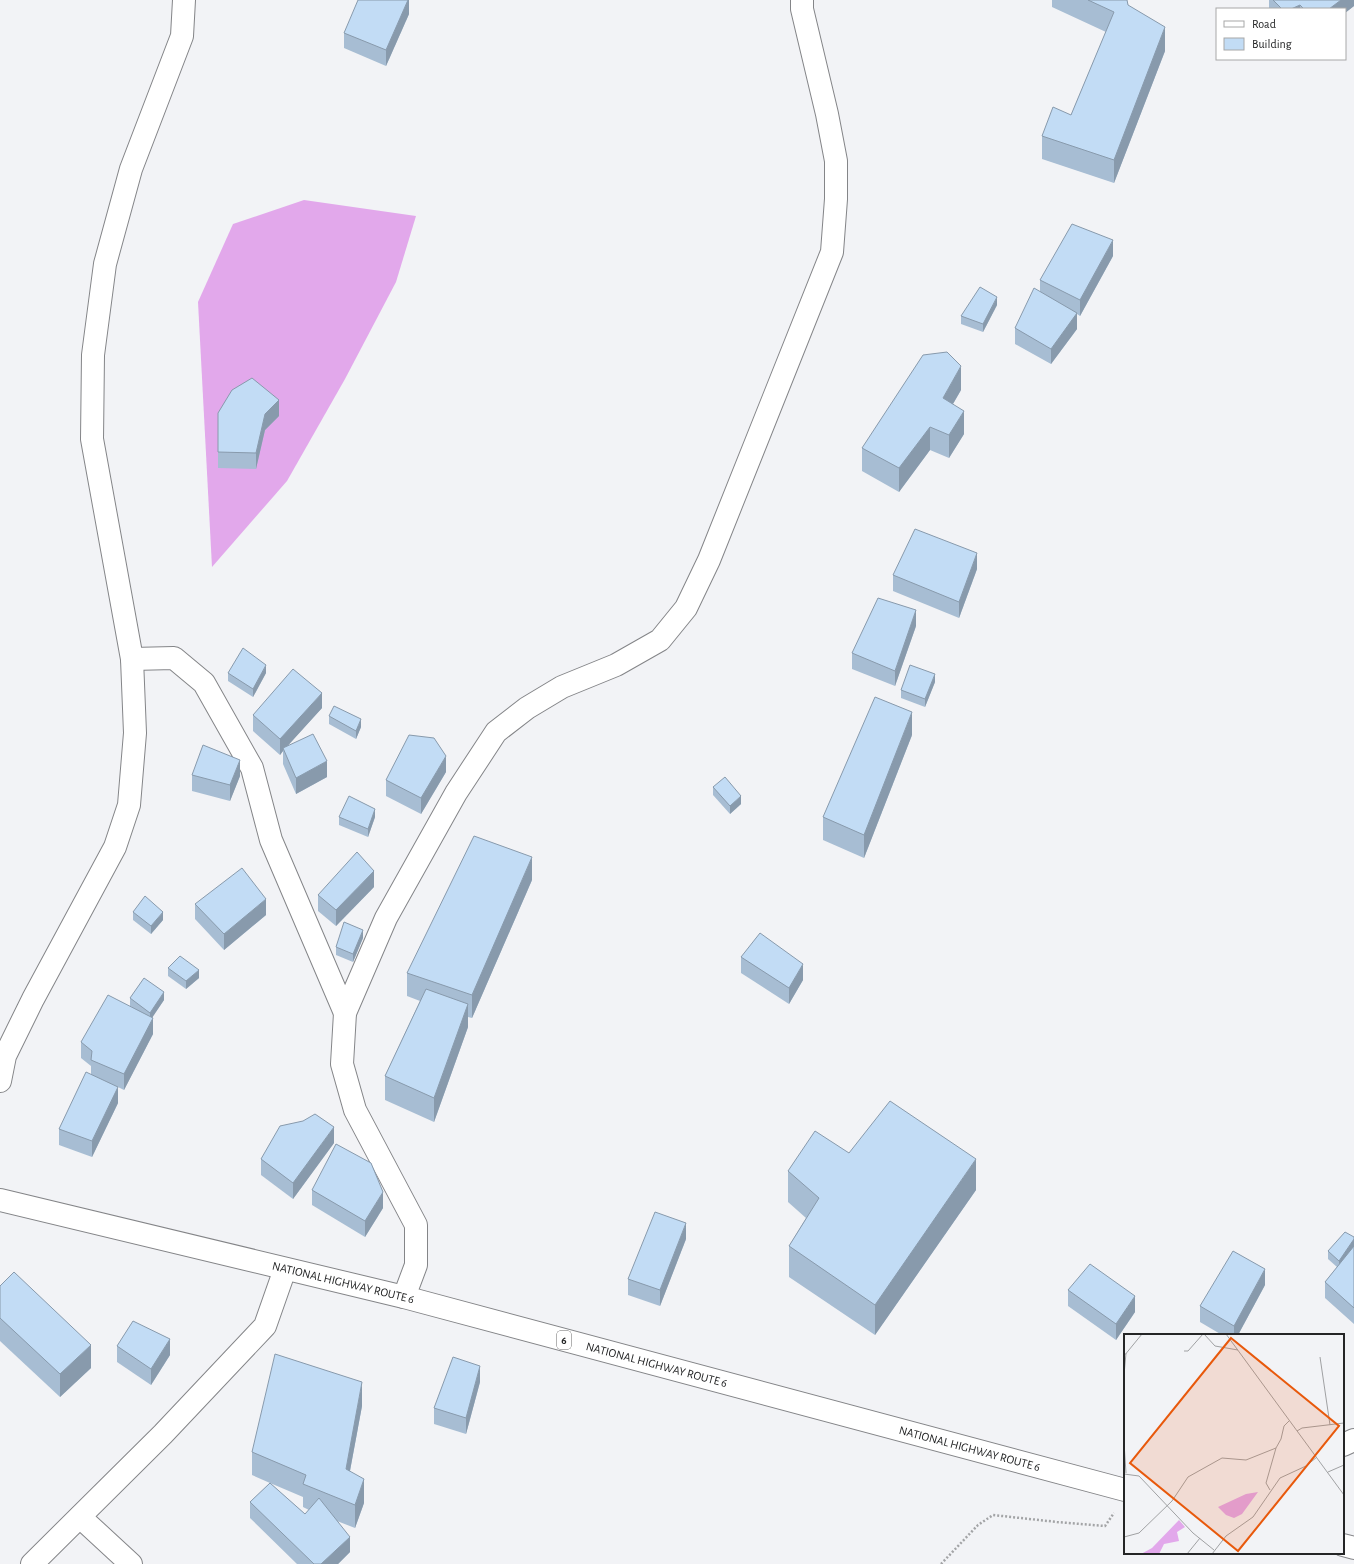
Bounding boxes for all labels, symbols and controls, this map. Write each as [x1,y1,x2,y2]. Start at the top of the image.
legend [1216,8,1346,60]
text: Road [1252,18,1276,30]
text: Building [1252,38,1292,50]
street label: NATIONAL HIGHWAY ROUTE 6 [271,1260,416,1306]
road number: 6 [557,1331,571,1349]
inset map [1124,1334,1344,1554]
street label: NATIONAL HIGHWAY ROUTE 6 [585,1340,729,1389]
street label: NATIONAL HIGHWAY ROUTE 6 [898,1424,1042,1473]

